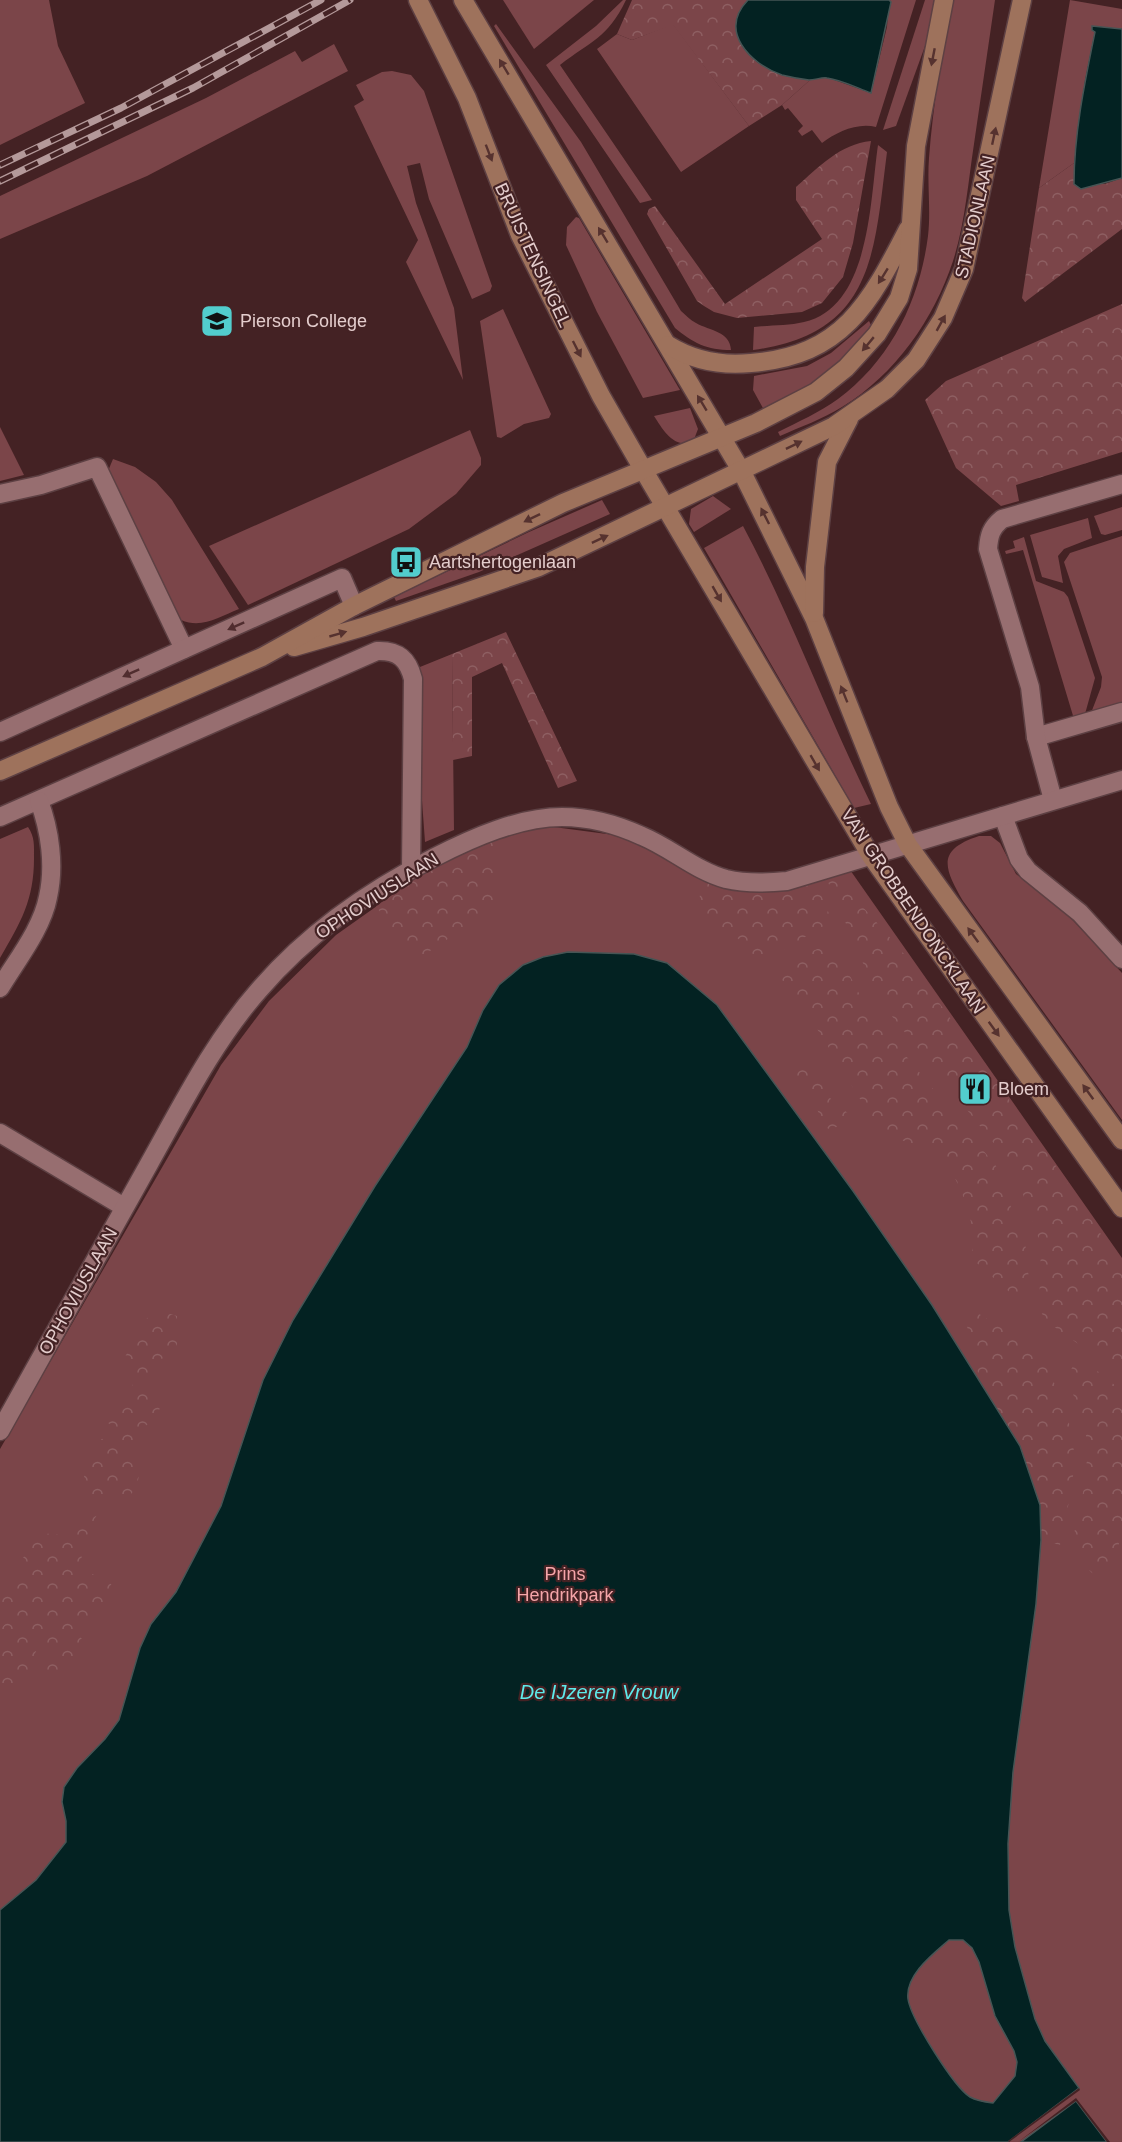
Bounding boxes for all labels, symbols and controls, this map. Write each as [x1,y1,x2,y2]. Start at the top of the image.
one-way arrow [928,48,937,67]
one-way arrow [498,59,509,75]
one-way arrow [990,126,999,145]
one-way arrow [484,144,494,162]
street label: STADIONLAAN [951,154,999,280]
street label: BRUISTENSINGEL [491,180,575,330]
one-way arrow [597,227,608,243]
one-way arrow [878,268,889,284]
school or university icon: Pierson College [199,303,235,339]
place label: Pierson College [240,311,367,331]
one-way arrow [936,314,946,331]
one-way arrow [861,336,874,352]
one-way arrow [573,341,582,358]
one-way arrow [696,395,707,411]
one-way arrow [786,441,803,450]
one-way arrow [760,507,770,524]
one-way arrow [523,514,540,523]
one-way arrow [591,534,609,544]
bus stop icon: Aartshertogenlaan [388,544,424,580]
place label: Aartshertogenlaan [429,552,576,572]
one-way arrow [712,586,722,603]
one-way arrow [227,621,245,631]
one-way arrow [329,629,347,638]
one-way arrow [121,668,139,678]
one-way arrow [839,685,848,703]
one-way arrow [810,755,820,772]
street label: VAN GROBBENDONCKLAAN [837,805,989,1017]
street label: OPHOVIUSLAAN [312,849,442,943]
one-way arrow [967,927,979,943]
one-way arrow [988,1021,1000,1037]
restaurant icon: Bloem [957,1071,993,1107]
place label: Bloem [998,1079,1049,1099]
one-way arrow [1082,1085,1094,1101]
street label: OPHOVIUSLAAN [35,1224,121,1358]
park label: Prins Hendrikpark [516,1564,615,1605]
water label: De IJzeren Vrouw [520,1681,680,1703]

